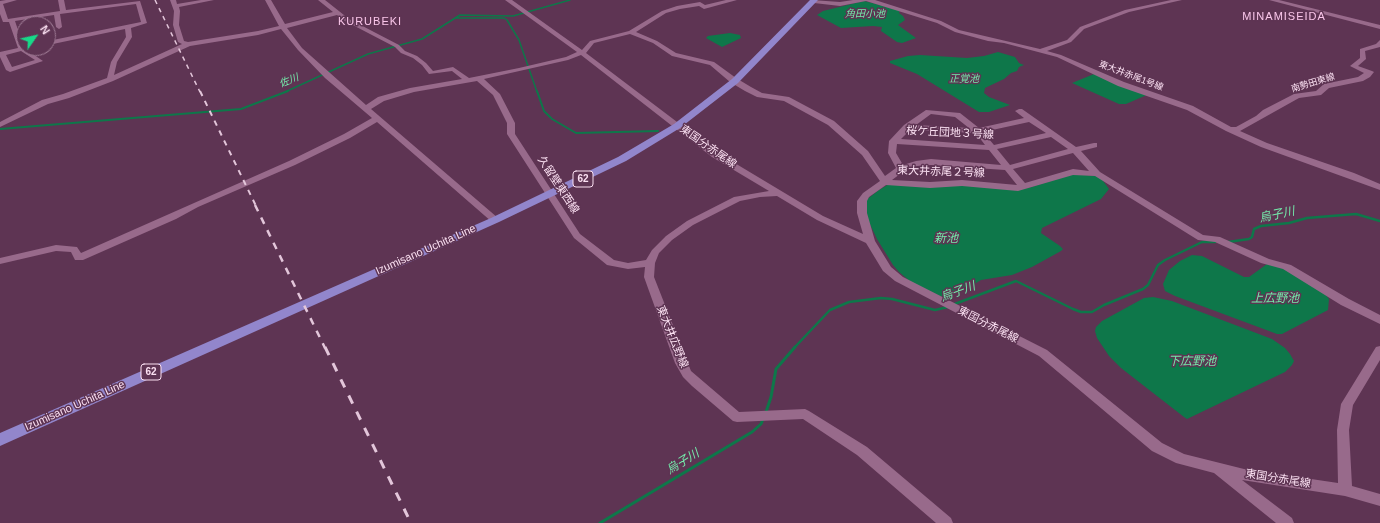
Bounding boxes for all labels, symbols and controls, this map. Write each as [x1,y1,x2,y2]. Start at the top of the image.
water label: 角田小池 [845,8,885,20]
district label: MINAMISEIDA [1242,10,1326,24]
district label: KURUBEKI [338,15,402,29]
north arrow [16,16,56,56]
text: N [38,23,52,36]
street label: 東大井赤尾1号線 [1097,59,1165,93]
street label: 南勢田東線 [1290,71,1336,95]
water label: 佐川 [277,72,301,90]
water label: 正覚池 [949,73,979,85]
street label: 東国分赤尾線 [677,123,739,171]
street label: 桜ケ丘団地３号線 [906,124,994,142]
street label: 久留壁東西線 [534,154,582,216]
street label: 東大井赤尾２号線 [897,164,985,180]
road number: 62 [573,171,593,187]
water label: 烏子川 [1258,204,1296,226]
street label: Izumisano Uchita Line [374,222,478,278]
water label: 新池 [934,232,958,246]
water label: 烏子川 [939,279,977,305]
water label: 上広野池 [1251,292,1299,306]
street label: 東大井広野線 [654,304,690,370]
street label: 東国分赤尾線 [956,304,1020,346]
water label: 下広野池 [1168,355,1216,369]
road number: 62 [141,364,161,380]
street label: Izumisano Uchita Line [23,378,127,434]
water label: 烏子川 [664,446,702,478]
street label: 東国分赤尾線 [1244,467,1312,491]

